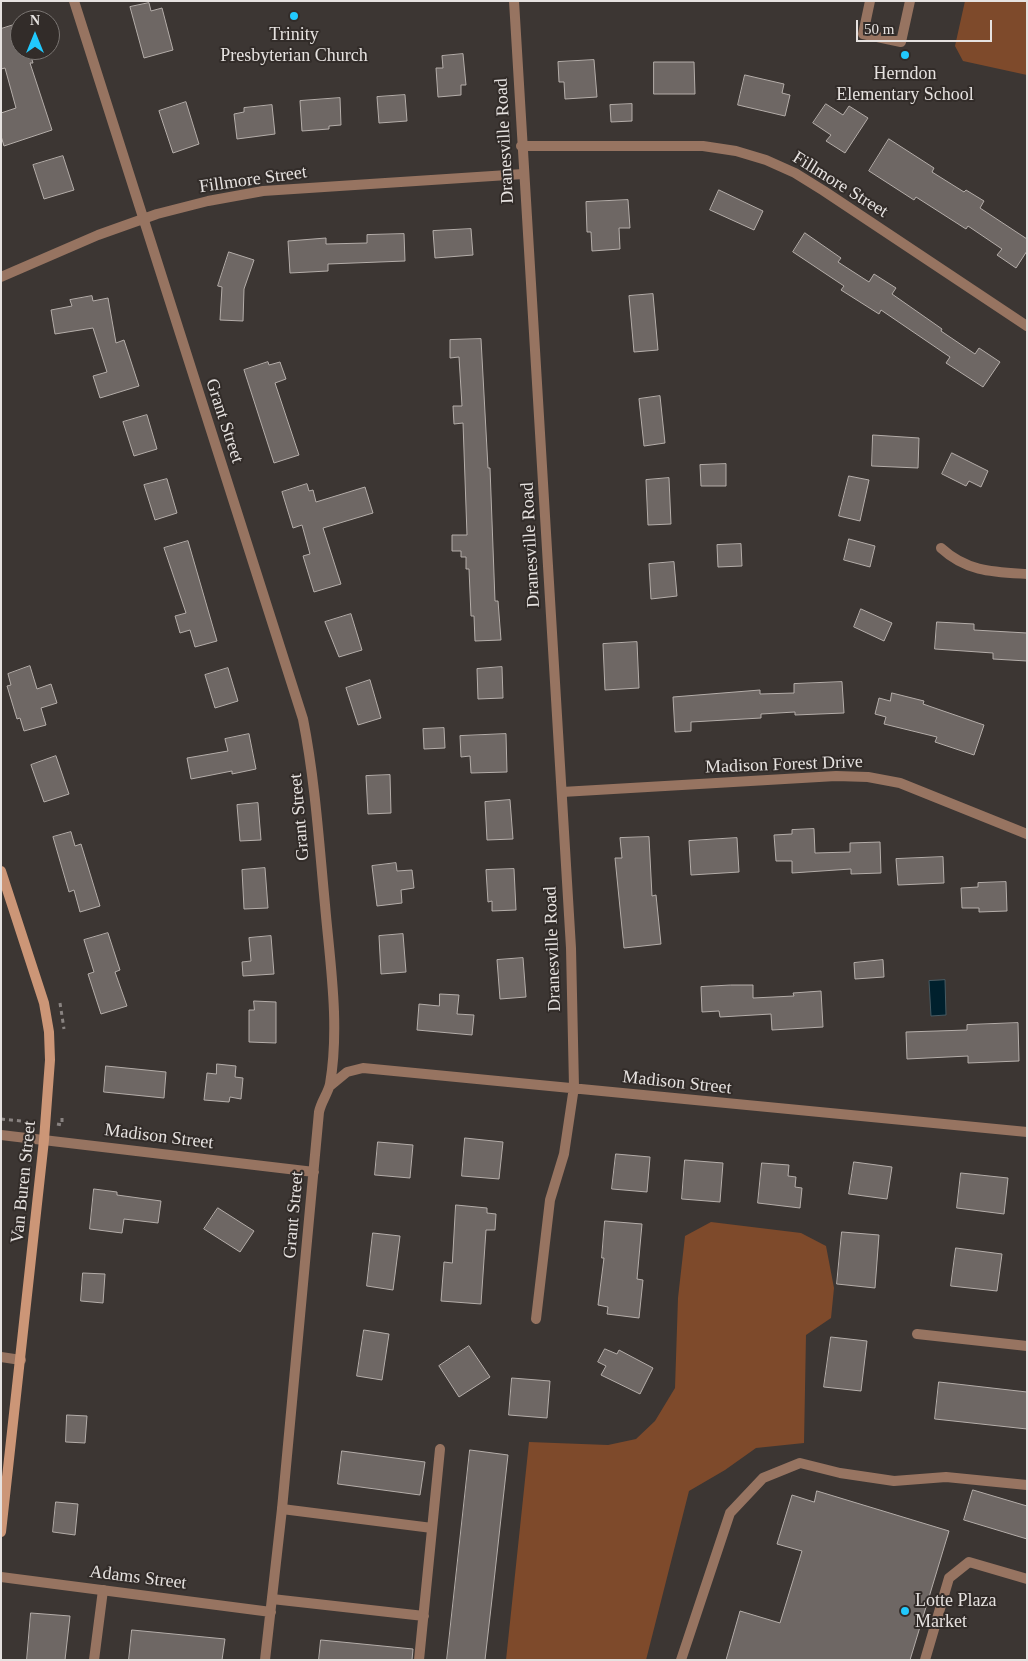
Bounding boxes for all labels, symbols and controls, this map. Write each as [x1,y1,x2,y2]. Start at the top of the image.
north arrow [10,10,60,60]
marker: Trinity Presbyterian Church [288,10,300,22]
scale bar [858,10,994,42]
text: N [30,13,40,28]
text: 50 m [864,21,894,37]
place label: Trinity Presbyterian Church [220,24,368,66]
marker: Herndon Elementary School [899,49,911,61]
place label: Herndon Elementary School [836,63,974,106]
street label: Dranesville Road [491,78,519,204]
street label: Fillmore Street [788,147,892,223]
street label: Fillmore Street [198,162,308,198]
street label: Grant Street [200,376,248,466]
street label: Dranesville Road [517,482,545,608]
street label: Madison Forest Drive [705,751,863,779]
street label: Grant Street [285,772,315,862]
street label: Dranesville Road [540,886,566,1012]
street label: Madison Street [621,1067,733,1099]
street label: Van Buren Street [7,1120,41,1244]
street label: Madison Street [103,1120,215,1154]
street label: Grant Street [279,1170,309,1260]
street label: Adams Street [88,1561,188,1595]
place label: Lotte Plaza Market [915,1590,996,1632]
marker: Lotte Plaza Market [899,1605,911,1617]

